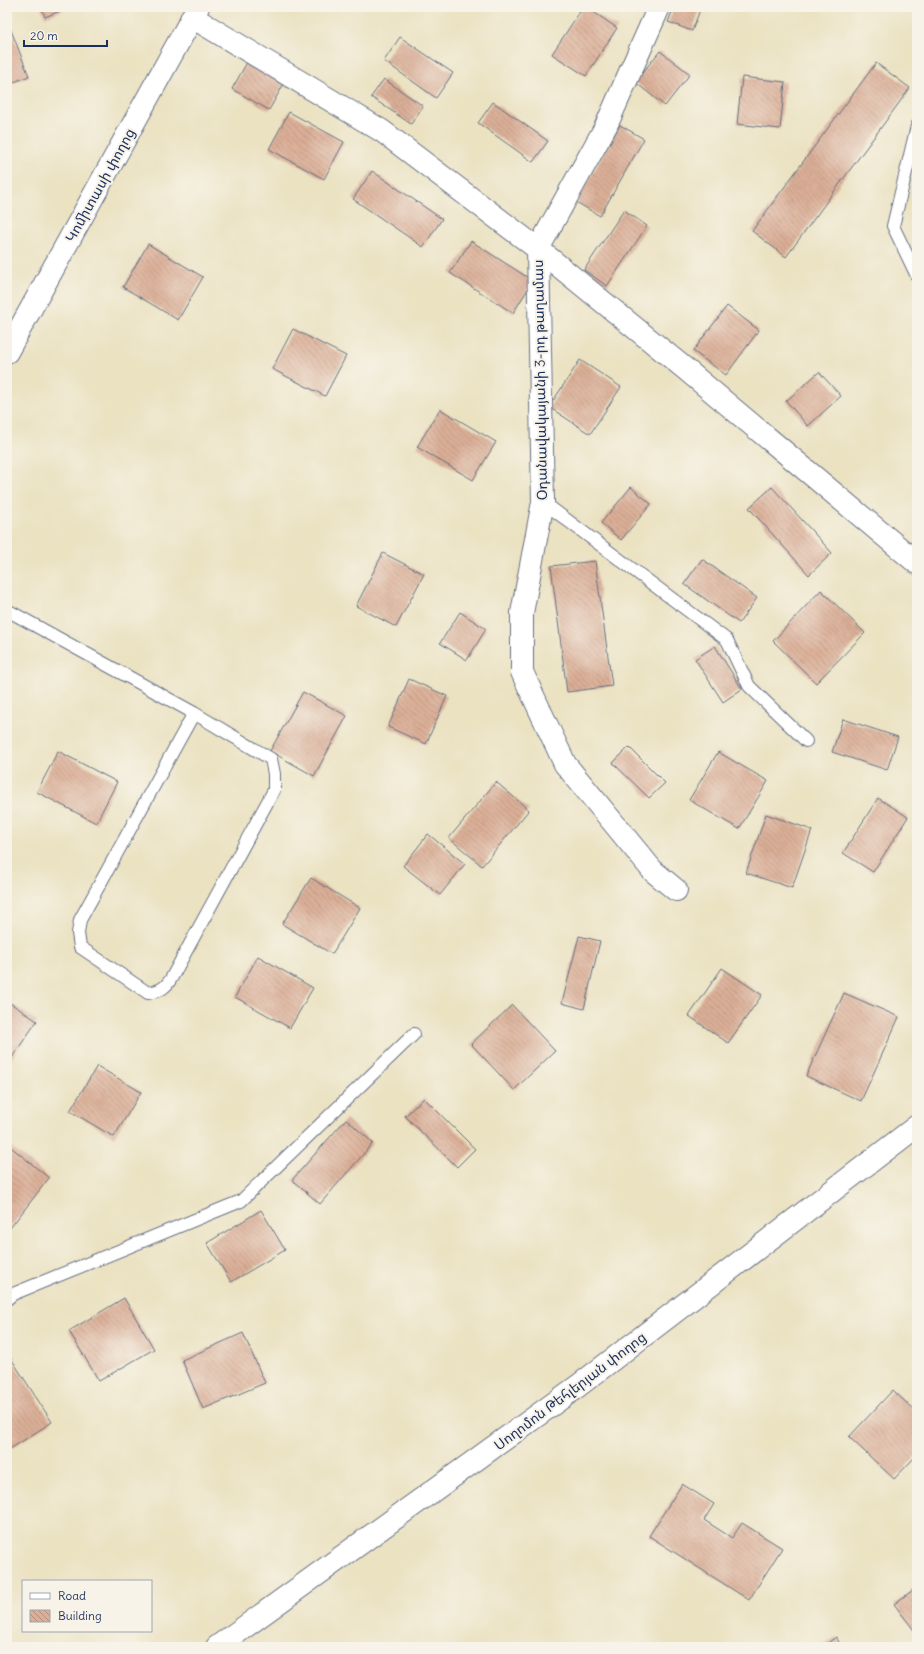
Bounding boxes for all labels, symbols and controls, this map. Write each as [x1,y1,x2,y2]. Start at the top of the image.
scale bar [24,22,107,48]
text: 20 m [30,28,58,43]
street label: Կոմիտասի փողոց [61,125,139,245]
street label: Օդանավակայանի 3-րդ թաղամաս [529,259,551,501]
street label: Սողոմոն Թեհլերյան փողոց [490,1328,650,1454]
legend [22,1580,152,1632]
text: Road [58,1588,86,1603]
text: Building [58,1608,102,1623]

